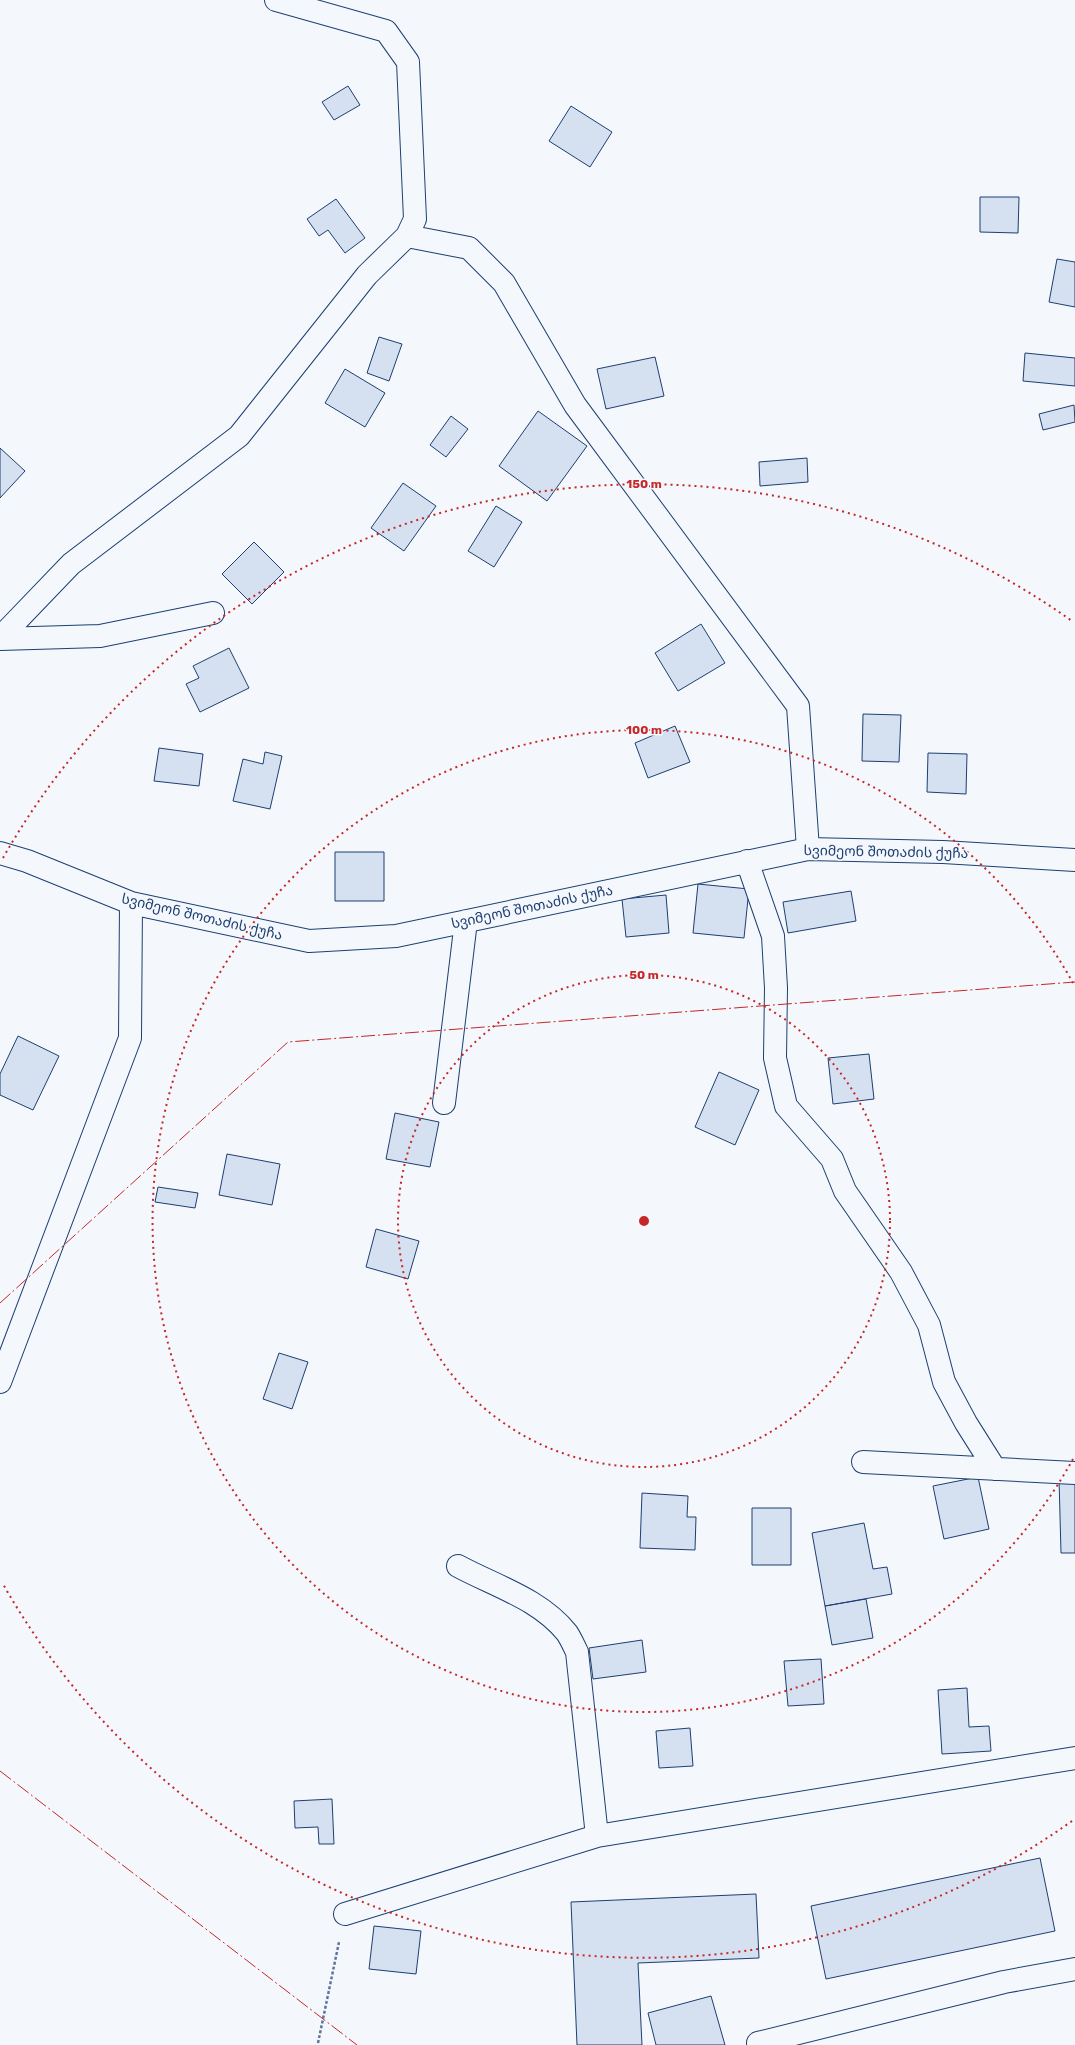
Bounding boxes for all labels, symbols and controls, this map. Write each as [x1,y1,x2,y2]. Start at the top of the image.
text: 150 m [626,477,662,491]
text: 100 m [626,723,662,737]
street label: სვიმეონ შოთაძის ქუჩა [804,842,968,862]
street label: სვიმეონ შოთაძის ქუჩა [450,882,614,932]
street label: სვიმეონ შოთაძის ქუჩა [120,890,284,944]
text: 50 m [629,968,659,982]
centre of rings [637,1214,651,1228]

